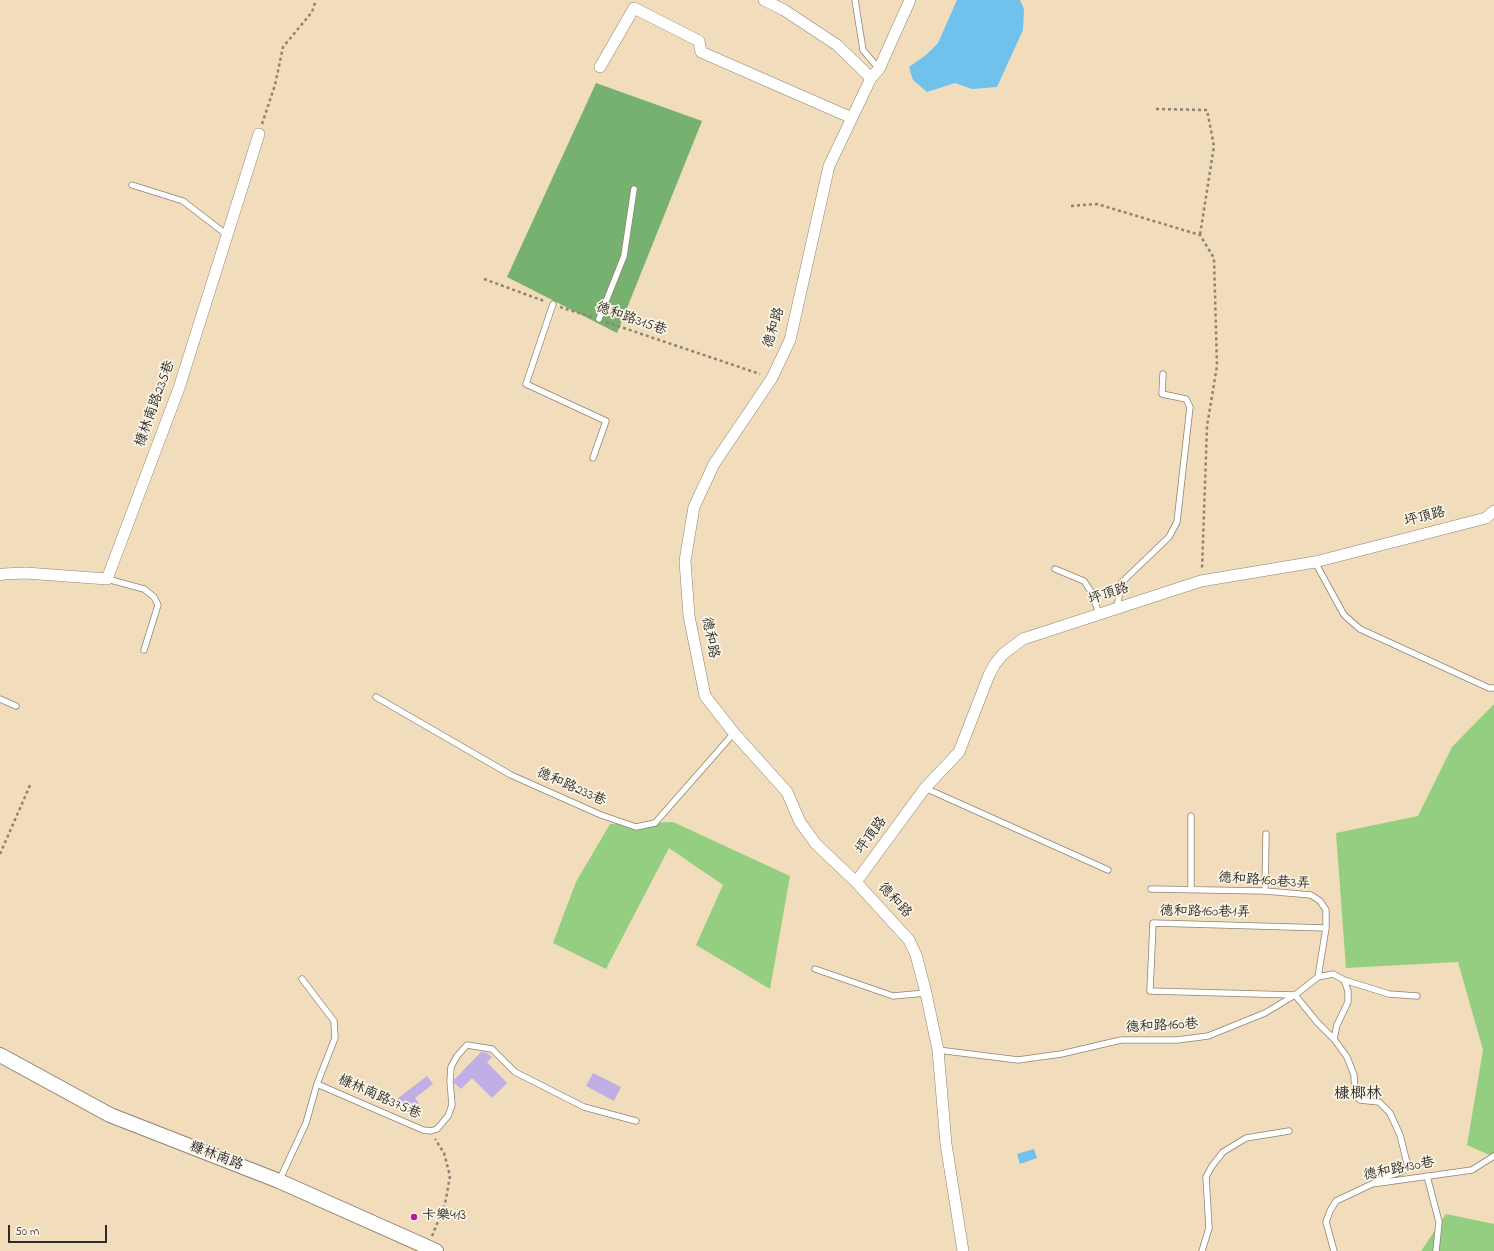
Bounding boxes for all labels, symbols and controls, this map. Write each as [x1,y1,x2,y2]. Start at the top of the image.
street label: 德和路315巷 [593,300,669,340]
street label: 德和路 [761,305,789,351]
street label: 槺林南路235巷 [133,358,179,450]
street label: 坪頂路 [1403,505,1447,531]
street label: 坪頂路 [1086,581,1132,609]
street label: 德和路 [697,616,721,660]
street label: 德和路233巷 [534,765,608,811]
street label: 坪頂路 [853,814,891,858]
street label: 德和路160巷3弄 [1217,870,1311,894]
street label: 德和路 [874,880,914,922]
street label: 德和路160巷1弄 [1159,904,1251,922]
street label: 德和路160巷 [1125,1017,1199,1037]
street label: 槺林南路375巷 [335,1072,423,1124]
district label: 槺榔林 [1334,1085,1382,1105]
street label: 糠林南路 [187,1139,245,1175]
street label: 德和路130巷 [1362,1155,1436,1185]
place label: 卡樂413 [422,1209,466,1225]
marker: 卡樂413 [409,1212,419,1222]
scale bar [10,1217,109,1243]
text: 50 m [15,1223,39,1241]

